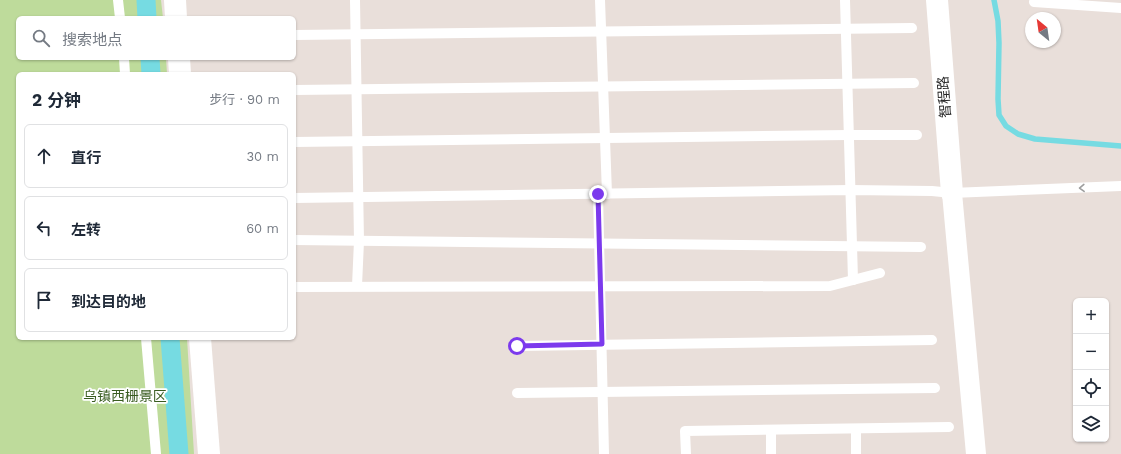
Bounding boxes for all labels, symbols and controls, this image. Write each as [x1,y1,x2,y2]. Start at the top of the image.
north arrow [1025,12,1061,48]
search box [16,16,296,60]
icon: search [30,27,52,49]
text: 搜索地点 [62,31,122,49]
street label: 智程路 [935,75,953,119]
text: 2 分钟 [32,90,81,110]
text: 步行 · 90 m [209,92,280,107]
icon: ahead [33,145,55,167]
text: 直行 [71,149,101,167]
text: 30 m [247,149,279,164]
one-way arrow [1079,183,1085,192]
route end [589,185,607,203]
icon: left [33,217,55,239]
text: 左转 [71,221,101,239]
text: 60 m [246,221,279,236]
icon: arrive [33,289,55,311]
text: 到达目的地 [71,293,146,311]
map controls [1073,298,1109,442]
button: + [1073,298,1109,334]
button: − [1073,334,1109,370]
route start [508,337,526,355]
button: locate [1073,370,1109,406]
park label: 乌镇西栅景区 [83,388,167,404]
button: layers [1073,406,1109,442]

